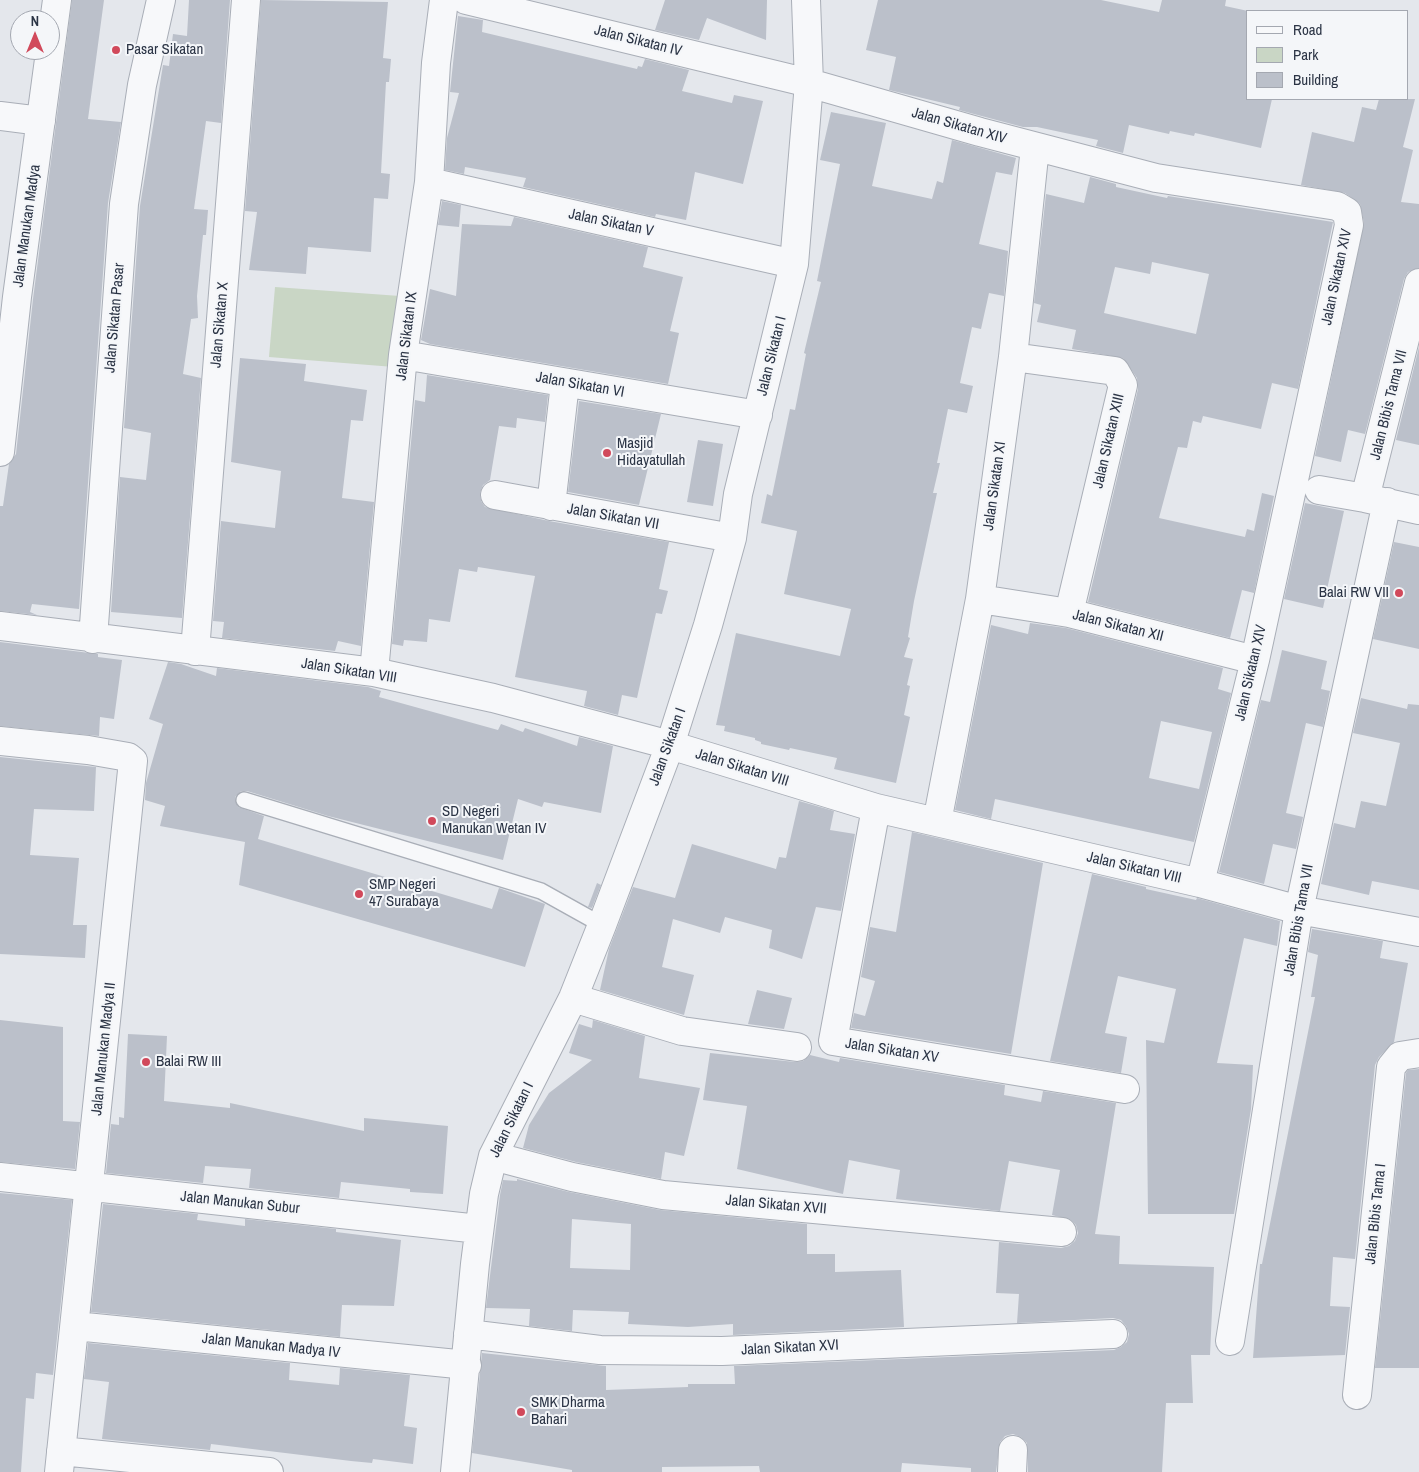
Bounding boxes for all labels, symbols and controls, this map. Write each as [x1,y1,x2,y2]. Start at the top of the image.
north arrow [10,10,60,60]
legend [1246,10,1409,100]
text: N [31,12,39,30]
text: Road [1293,19,1322,40]
street label: Jalan Sikatan IV [592,21,684,61]
place label: Pasar Sikatan [126,41,203,59]
marker: Pasar Sikatan [110,44,122,56]
text: Park [1293,44,1318,65]
text: Building [1293,69,1338,90]
street label: Jalan Sikatan XIV [910,104,1008,148]
street label: Jalan Manukan Madya [9,163,45,289]
street label: Jalan Sikatan V [567,205,655,241]
street label: Jalan Sikatan XIV [1318,227,1356,327]
street label: Jalan Sikatan Pasar [101,262,129,374]
street label: Jalan Sikatan X [207,281,233,369]
street label: Jalan Sikatan IX [393,290,421,382]
street label: Jalan Sikatan I [753,314,791,398]
street label: Jalan Bibis Tama VII [1367,348,1411,462]
street label: Jalan Sikatan VI [534,368,626,402]
street label: Jalan Sikatan XIII [1089,392,1129,490]
place label: Masjid Hidayatullah [617,435,685,470]
street label: Jalan Sikatan XI [980,440,1010,532]
marker: Masjid Hidayatullah [601,447,613,459]
street label: Jalan Sikatan VII [566,500,660,534]
place label: Balai RW VII [1319,584,1389,602]
marker: Balai RW VII [1393,587,1405,599]
street label: Jalan Sikatan XII [1071,606,1165,646]
street label: Jalan Sikatan XIV [1231,623,1271,723]
street label: Jalan Sikatan VIII [300,655,398,687]
street label: Jalan Sikatan I [646,706,690,788]
street label: Jalan Sikatan VIII [693,745,791,791]
place label: SD Negeri Manukan Wetan IV [442,803,546,838]
marker: SD Negeri Manukan Wetan IV [426,815,438,827]
street label: Jalan Sikatan VIII [1085,848,1183,888]
street label: Jalan Bibis Tama VII [1280,863,1318,977]
place label: SMP Negeri 47 Surabaya [369,876,439,911]
marker: SMP Negeri 47 Surabaya [353,888,365,900]
street label: Jalan Manukan Madya II [88,981,120,1117]
street label: Jalan Sikatan XV [844,1035,940,1067]
place label: Balai RW III [156,1053,221,1071]
marker: Balai RW III [140,1056,152,1068]
street label: Jalan Sikatan I [486,1079,538,1161]
street label: Jalan Bibis Tama I [1362,1163,1390,1265]
street label: Jalan Manukan Subur [180,1188,300,1218]
street label: Jalan Sikatan XVII [725,1192,827,1218]
street label: Jalan Manukan Madya IV [201,1330,341,1362]
street label: Jalan Sikatan XVI [741,1336,839,1360]
place label: SMK Dharma Bahari [531,1394,605,1429]
marker: SMK Dharma Bahari [515,1406,527,1418]

